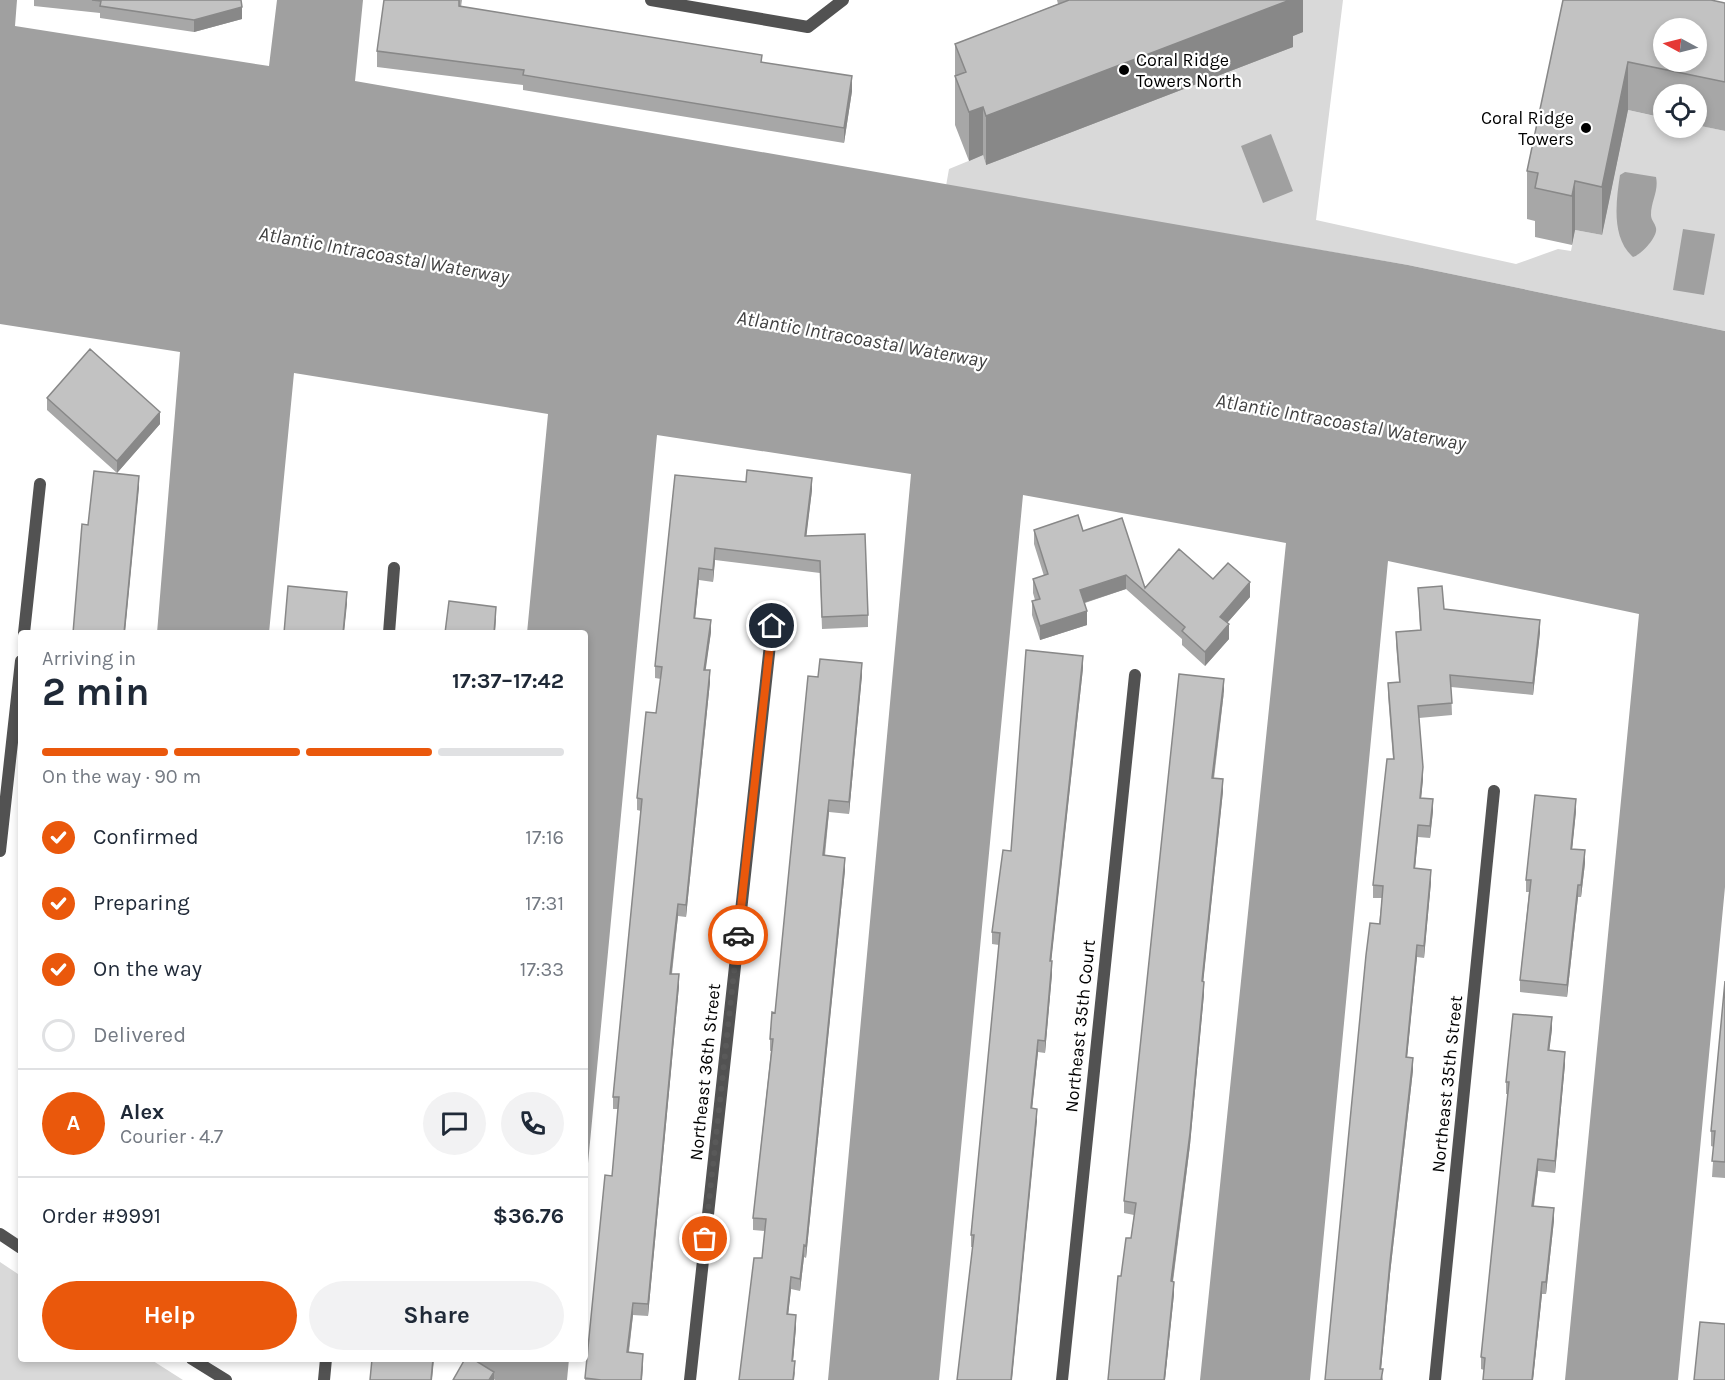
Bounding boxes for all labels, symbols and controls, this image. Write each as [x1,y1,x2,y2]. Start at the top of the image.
north arrow [1653,18,1707,72]
map controls [1653,18,1707,138]
place label: Coral Ridge Towers North [1136,49,1242,92]
marker: Coral Ridge Towers North [1117,63,1131,77]
button: locate [1653,84,1707,138]
place label: Coral Ridge Towers [1481,107,1574,150]
marker: Coral Ridge Towers [1579,121,1593,135]
water label: Atlantic Intracoastal Waterway [257,222,512,289]
water label: Atlantic Intracoastal Waterway [735,306,990,373]
water label: Atlantic Intracoastal Waterway [1214,389,1469,456]
pin [746,600,797,651]
icon: home [755,609,788,642]
text: Arriving in [42,647,136,670]
text: 17:37–17:42 [452,668,564,694]
text: 2 min [42,669,150,715]
text: On the way · 90 m [42,765,201,788]
icon: check [42,821,75,854]
text: Confirmed [93,824,199,850]
text: 17:16 [525,826,564,849]
icon: check [42,887,75,920]
text: Preparing [93,890,190,916]
text: 17:31 [525,892,564,915]
courier [708,905,768,965]
icon: car [722,919,755,952]
street label: Northeast 35th Court [1060,938,1100,1114]
icon: check [42,953,75,986]
text: On the way [93,956,202,982]
text: 17:33 [520,958,564,981]
street label: Northeast 36th Street [685,982,725,1162]
street label: Northeast 35th Street [1427,994,1467,1174]
text: Delivered [93,1022,186,1048]
button: chat [423,1092,486,1155]
button: phone [501,1092,564,1155]
text: Alex [120,1099,164,1125]
text: A [67,1110,80,1136]
text: Courier · 4.7 [120,1125,223,1148]
text: Order #9991 [42,1203,161,1229]
text: $36.76 [493,1203,564,1229]
pin [679,1213,730,1264]
icon: bag [688,1222,721,1255]
button: Help [42,1281,297,1350]
button: Share [309,1281,564,1350]

